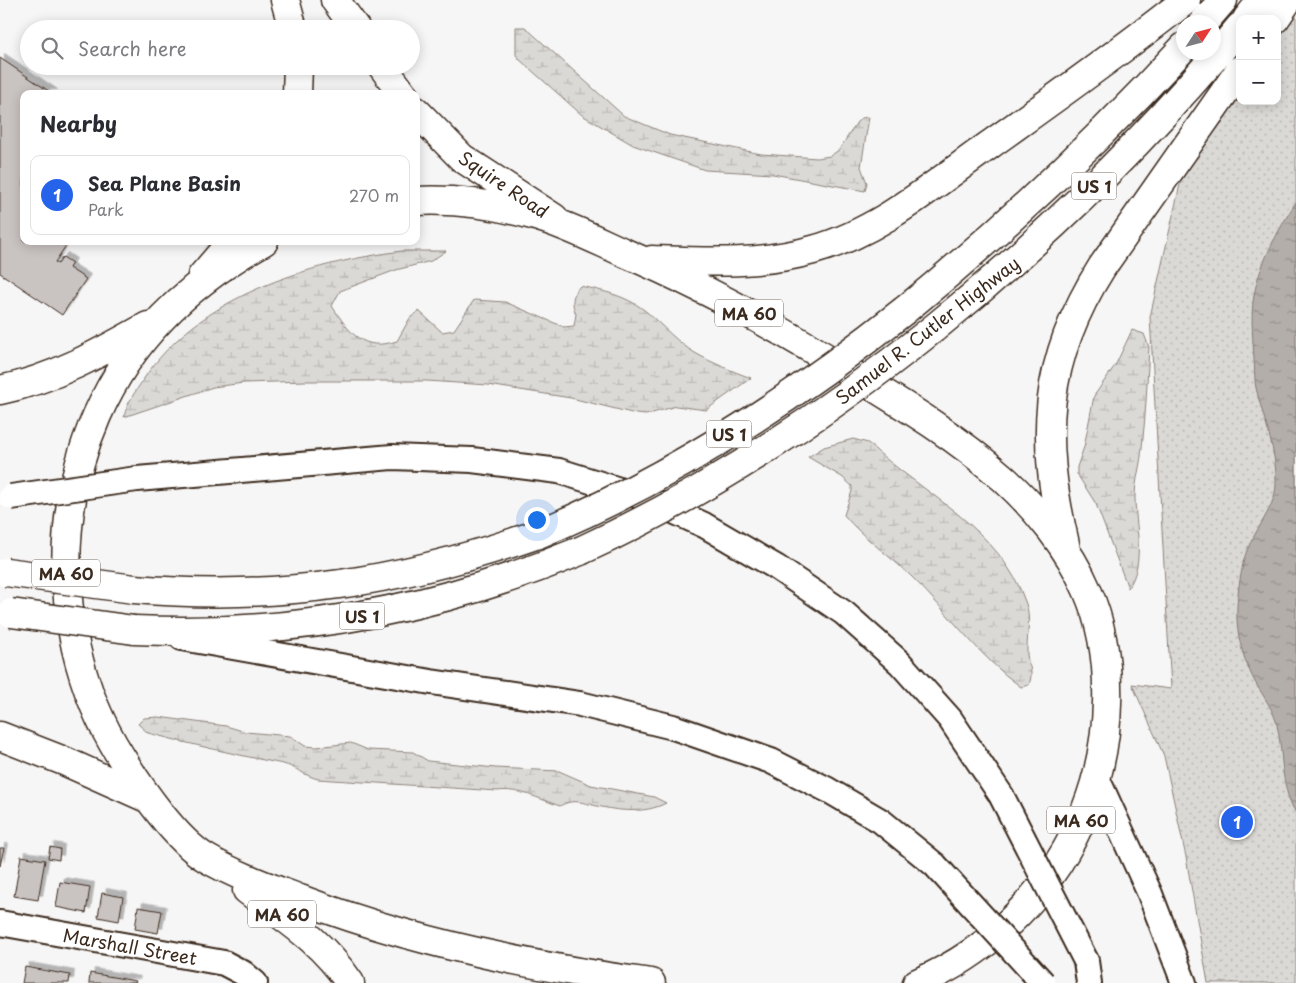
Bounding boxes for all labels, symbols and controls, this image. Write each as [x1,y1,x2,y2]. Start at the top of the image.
north arrow [1176,15,1221,60]
map controls [1236,15,1281,105]
button: + [1236,15,1281,60]
search box [20,20,420,75]
icon: search [38,34,66,62]
text: Search here [78,34,187,62]
button: − [1236,60,1281,105]
text: Nearby [40,107,117,139]
street label: Squire Road [453,144,555,224]
text: Sea Plane Basin [88,169,241,197]
road number: US 1 [1072,172,1116,200]
text: 1 [53,183,61,207]
text: 270 m [349,183,399,207]
text: Park [88,197,124,221]
street label: Samuel R. Cutler Highway [829,249,1025,411]
road number: MA 60 [715,300,783,326]
road number: US 1 [706,420,752,448]
your location [524,507,550,533]
road number: MA 60 [32,560,100,586]
road number: US 1 [340,602,384,630]
pin: 1 [1221,803,1253,841]
road number: MA 60 [1047,806,1115,834]
road number: MA 60 [248,901,316,928]
street label: Marshall Street [61,921,199,971]

